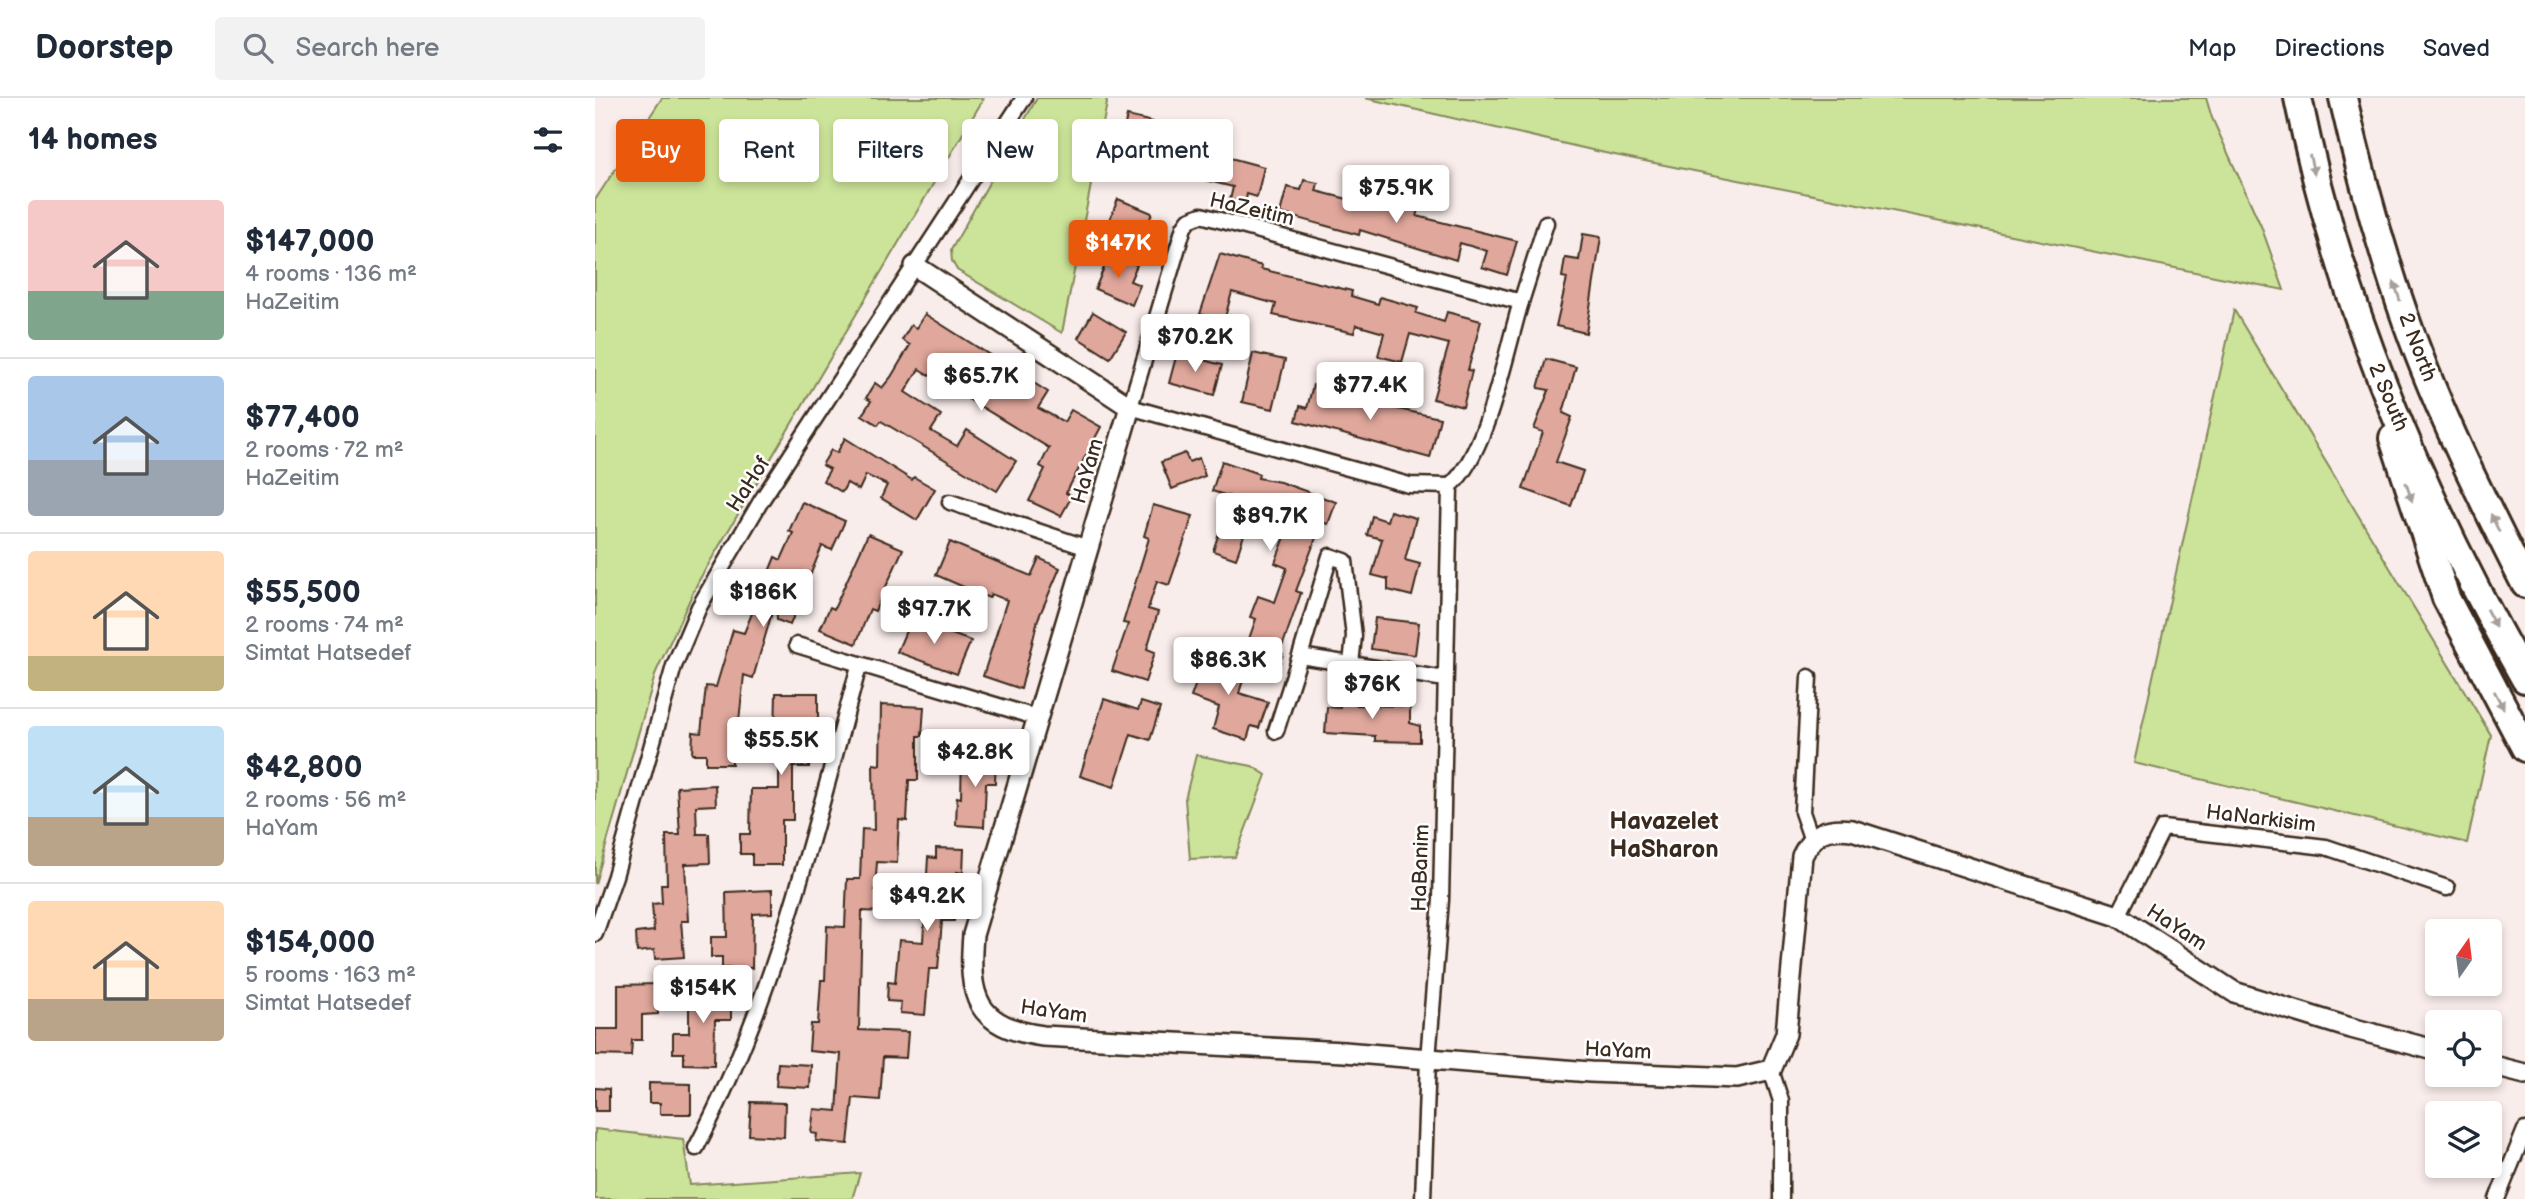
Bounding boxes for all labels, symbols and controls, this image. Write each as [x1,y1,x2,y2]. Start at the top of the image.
search box [215,17,705,80]
text: Doorstep [35,28,173,68]
icon: search [239,29,277,67]
text: Search here [295,33,439,64]
text: Map [2188,34,2236,63]
text: Directions [2274,34,2385,63]
text: Saved [2423,34,2490,63]
chip: Buy [616,119,705,182]
chip: Rent [719,119,819,182]
chip: Filters [833,119,948,182]
chip: New [962,119,1058,182]
chip: Apartment [1072,119,1233,182]
icon: filters [529,121,567,159]
text: 14 homes [28,122,157,158]
one-way arrow [2307,154,2318,176]
pin: $75.9K [1339,166,1453,225]
text: $75.9K [1358,174,1434,202]
street label: HaZeitim [1207,188,1297,231]
pin: $147K [1069,220,1167,280]
text: $147,000 [245,224,374,260]
icon: home [84,228,168,312]
text: $147K [1085,229,1151,257]
text: 4 rooms · 136 m² [245,260,417,288]
one-way arrow [2391,280,2402,301]
text: HaZeitim [245,288,339,316]
street label: 2 North [2393,309,2442,385]
pin: $70.2K [1138,314,1252,374]
text: $70.2K [1157,323,1233,351]
pin: $65.7K [924,354,1038,413]
street label: 2 South [2363,359,2414,435]
text: $65.7K [943,362,1019,390]
pin: $77.4K [1313,362,1427,422]
text: $77.4K [1333,371,1407,399]
text: $77,400 [245,400,360,436]
icon: home [84,404,168,488]
text: 2 rooms · 72 m² [245,436,404,464]
street label: HaYam [1066,436,1109,507]
street label: HaHof [721,451,776,517]
text: HaZeitim [245,464,339,492]
one-way arrow [2404,481,2415,502]
pin: $89.7K [1213,494,1327,553]
text: $89.7K [1232,502,1308,530]
one-way arrow [2489,513,2501,533]
pin: $186K [714,570,812,629]
text: $55,500 [245,575,361,611]
text: $186K [729,578,797,606]
icon: home [84,579,168,663]
pin: $97.7K [877,587,991,646]
text: $97.7K [897,595,971,623]
one-way arrow [2485,608,2497,628]
text: 2 rooms · 74 m² [245,611,404,639]
pin: $86.3K [1171,638,1285,697]
text: Simtat Hatsedef [245,639,412,667]
text: $86.3K [1189,646,1267,674]
pin: $76K [1331,662,1413,721]
text: $76K [1343,670,1401,698]
one-way arrow [2493,690,2504,710]
pin: $55.5K [724,718,838,777]
text: $55.5K [743,726,819,754]
pin: $42.8K [918,730,1032,789]
text: $42.8K [936,738,1014,766]
text: $42,800 [245,750,362,786]
icon: home [84,754,168,838]
text: 2 rooms · 56 m² [245,786,407,814]
street label: HaNarkisim [2205,799,2317,838]
district label: Havazelet HaSharon [1609,807,1719,864]
text: HaYam [245,814,318,842]
street label: HaBanim [1406,824,1435,912]
pin: $49.2K [870,874,984,933]
text: $49.2K [889,882,965,910]
street label: HaYam [2142,899,2212,956]
north arrow [2425,919,2503,996]
map controls [2425,919,2502,1178]
text: $154,000 [245,925,375,961]
icon: home [84,929,168,1013]
text: 5 rooms · 163 m² [245,961,416,989]
pin: $154K [654,965,752,1025]
text: $154K [669,974,737,1002]
text: Simtat Hatsedef [245,989,412,1017]
street label: HaYam [1019,994,1089,1029]
button: locate [2425,1010,2502,1087]
street label: HaYam [1584,1036,1652,1065]
button: layers [2425,1101,2502,1178]

